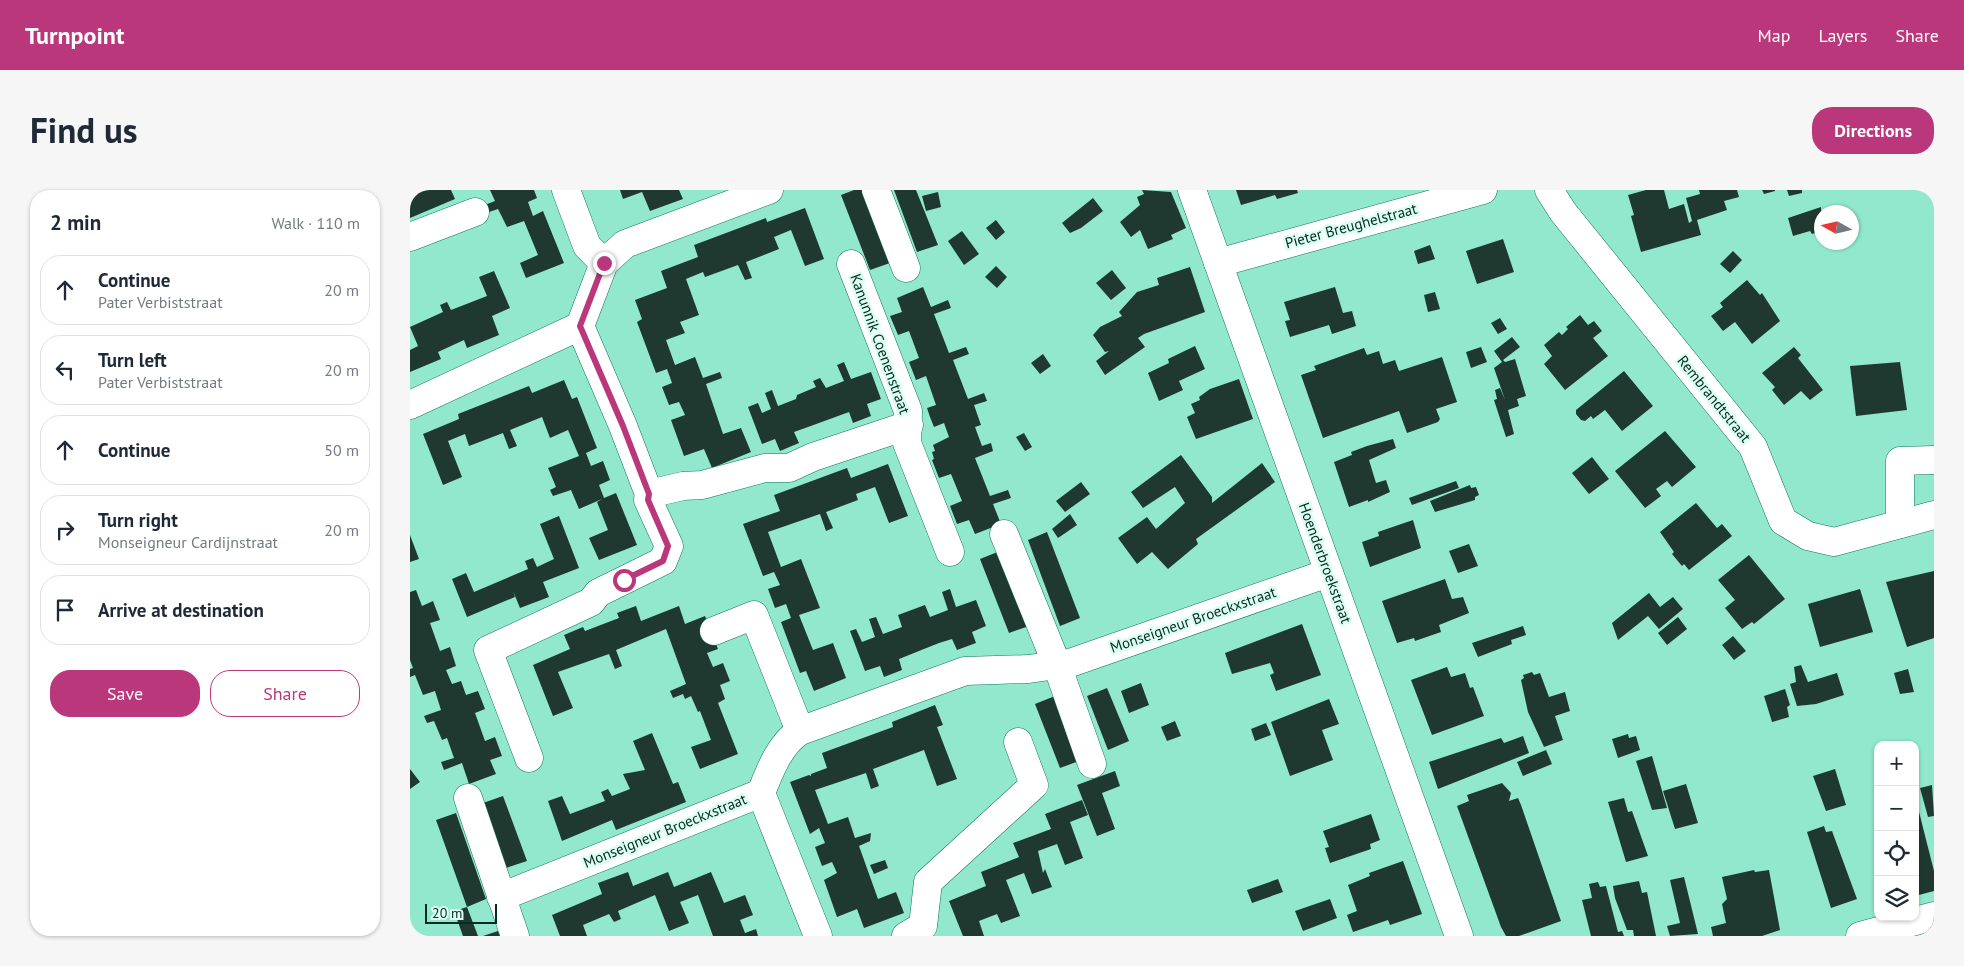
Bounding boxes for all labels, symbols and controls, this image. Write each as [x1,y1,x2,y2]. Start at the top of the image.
text: Turnpoint [25,20,124,51]
text: Map [1758,24,1790,47]
text: Layers [1818,24,1867,47]
text: Share [1895,24,1939,47]
text: Find us [30,107,138,153]
button: Directions [1812,107,1934,154]
street label: Pieter Breughelstraat [1283,199,1419,252]
north arrow [1814,205,1859,250]
text: 2 min [50,209,101,236]
text: Walk · 110 m [271,213,360,233]
route end [593,252,616,275]
text: Continue [98,268,170,292]
street label: Kanunnik Coenenstraat [846,271,915,417]
icon: ahead [51,276,79,304]
text: 20 m [324,280,359,300]
text: Pater Verbiststraat [98,292,223,312]
text: Turn left [98,348,167,372]
street label: Rembrandtstraat [1673,351,1755,446]
icon: left [51,356,79,384]
text: 20 m [324,360,359,380]
text: Pater Verbiststraat [98,372,223,392]
icon: ahead [51,436,79,464]
text: Continue [98,438,170,462]
text: 50 m [324,440,359,460]
street label: Hoenderbroekstraat [1295,500,1356,626]
text: Turn right [98,508,178,532]
icon: right [51,516,79,544]
text: 20 m [324,520,359,540]
text: Monseigneur Cardijnstraat [98,532,278,552]
route start [613,569,636,592]
street label: Monseigneur Broeckxstraat [1107,582,1278,657]
icon: arrive [51,596,79,624]
text: Arrive at destination [98,598,264,622]
button: Save [50,670,200,717]
button: Share [210,670,360,717]
map controls [1874,741,1919,921]
button: + [1874,741,1919,786]
button: − [1874,786,1919,831]
street label: Monseigneur Broeckxstraat [580,789,749,872]
button: locate [1874,831,1919,876]
button: layers [1874,876,1919,921]
scale bar [425,901,498,924]
text: 20 m [432,904,462,922]

